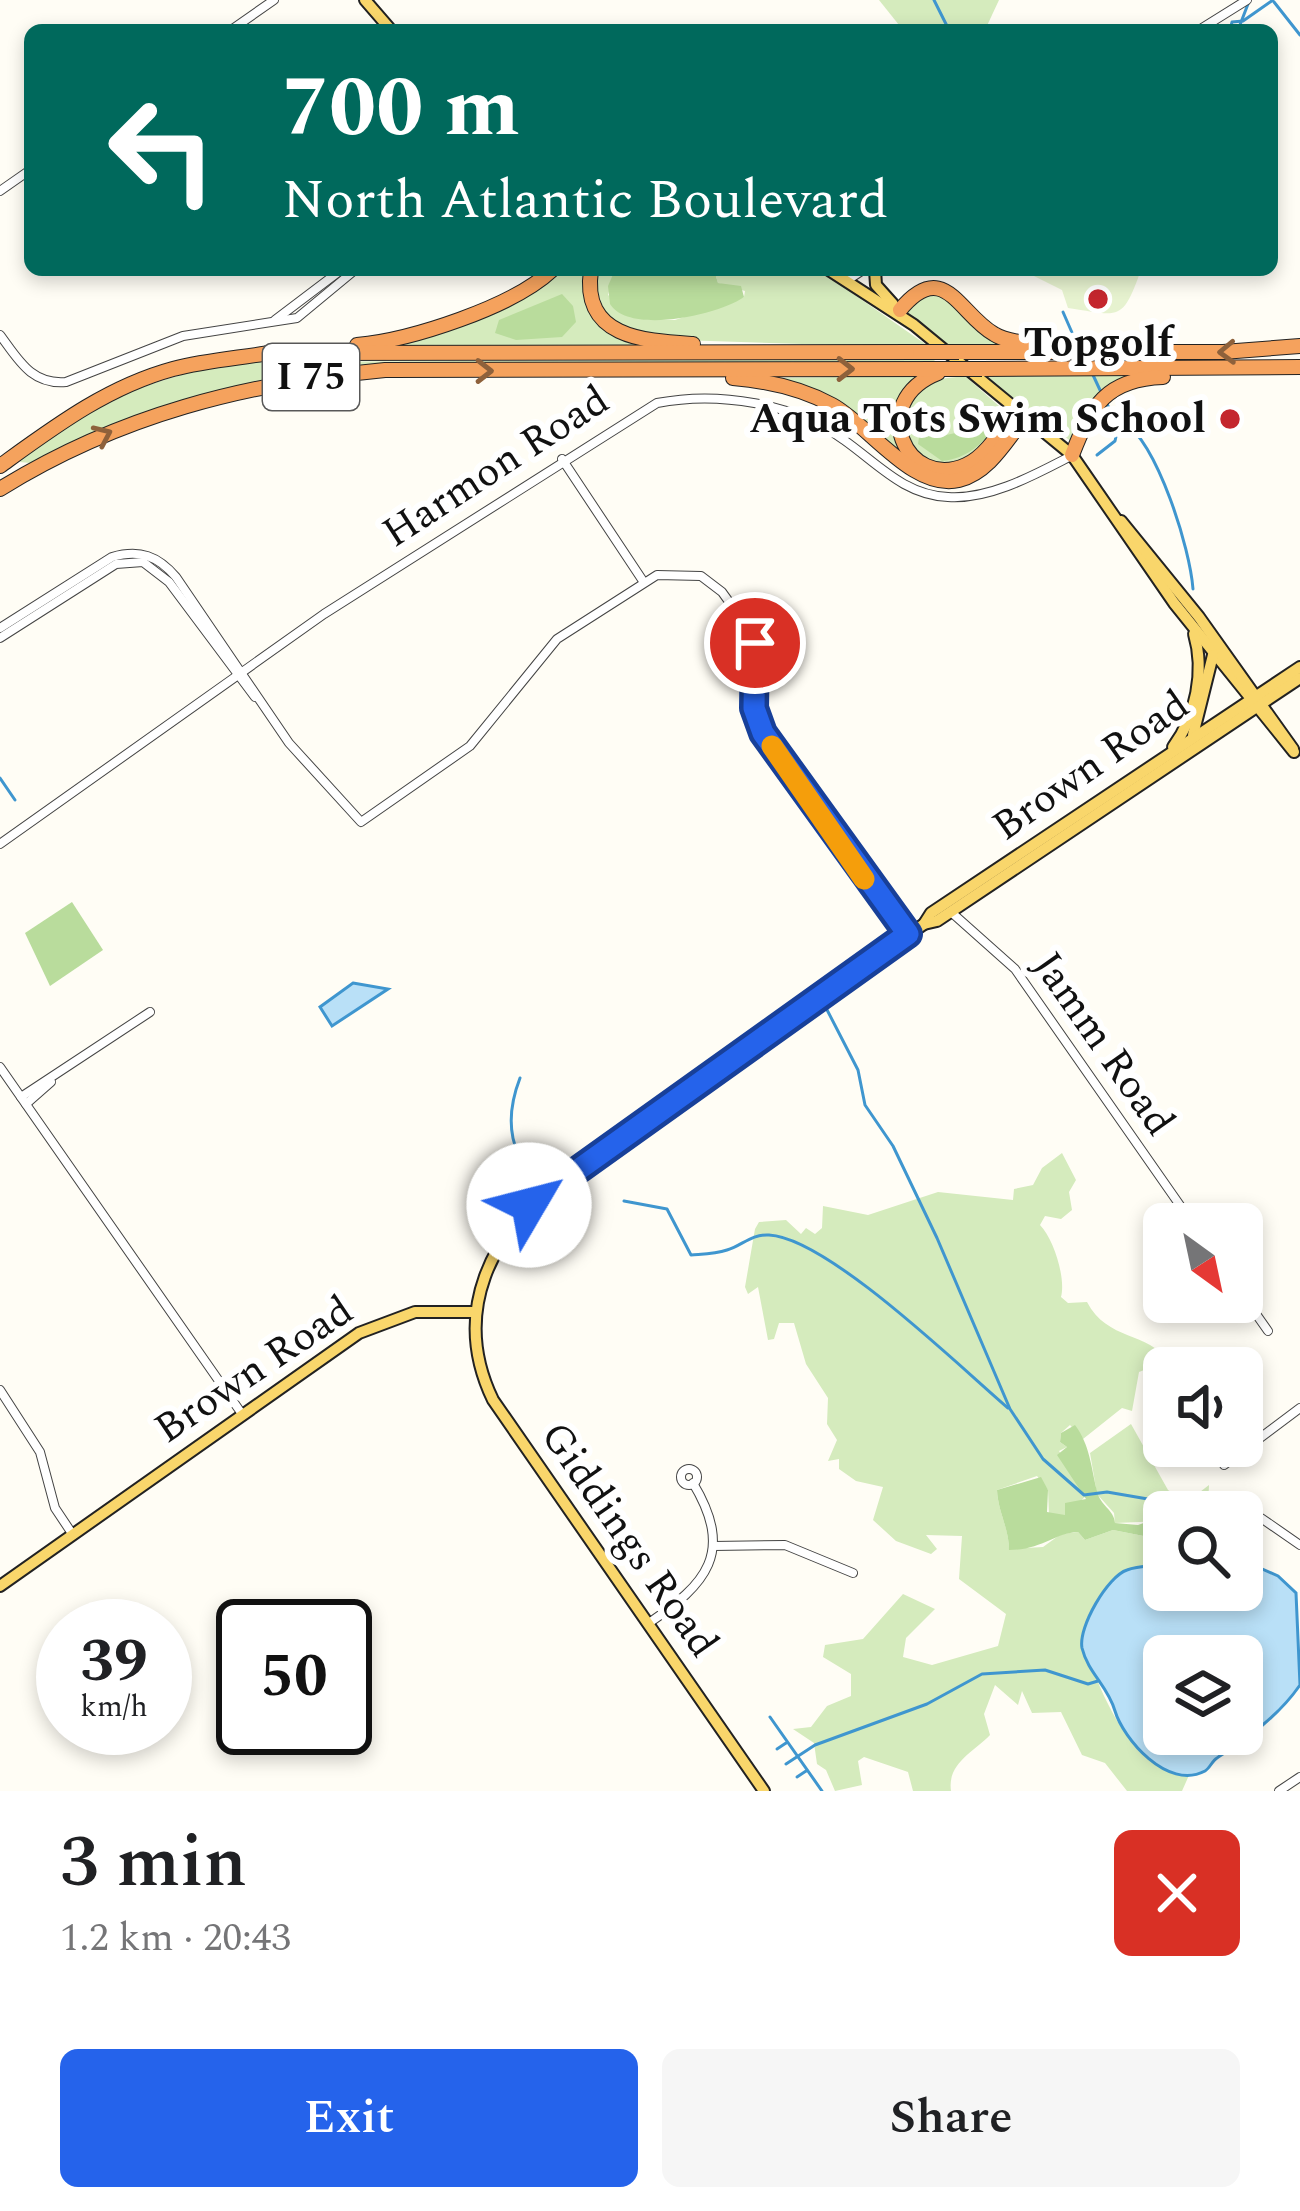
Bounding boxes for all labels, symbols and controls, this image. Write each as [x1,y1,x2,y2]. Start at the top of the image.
text: 700 m [282,45,520,173]
icon: left [84,72,240,228]
text: North Atlantic Boulevard [282,160,888,242]
marker: Topgolf [1085,286,1111,312]
place label: Topgolf [1023,312,1175,375]
one-way arrow [1217,338,1236,364]
road number: I 75 [263,344,359,410]
one-way arrow [837,356,855,382]
one-way arrow [476,358,494,384]
street label: Harmon Road [370,370,622,564]
place label: Aqua Tots Swim School [749,388,1206,451]
marker: Aqua Tots Swim School [1217,406,1243,432]
one-way arrow [92,425,113,449]
pin [704,592,806,694]
icon: arrive [722,610,788,676]
street label: Brown Road [979,675,1203,857]
street label: Jamm Road [1016,939,1190,1149]
position arrow [466,1142,592,1268]
north arrow [1143,1203,1263,1323]
map controls [1143,1203,1263,1755]
street label: Brown Road [142,1280,366,1460]
button: sound [1143,1347,1263,1467]
street label: Giddings Road [524,1409,734,1671]
button: search [1143,1491,1263,1611]
speed limit sign: 50 [216,1599,372,1755]
text: 39 [80,1616,148,1708]
button: layers [1143,1635,1263,1755]
text: km/h [80,1684,148,1730]
text: 3 min [60,1809,247,1918]
button: close [1114,1830,1240,1956]
text: 1.2 km · 20:43 [60,1909,291,1968]
button: Exit [60,2049,638,2187]
button: Share [662,2049,1240,2187]

